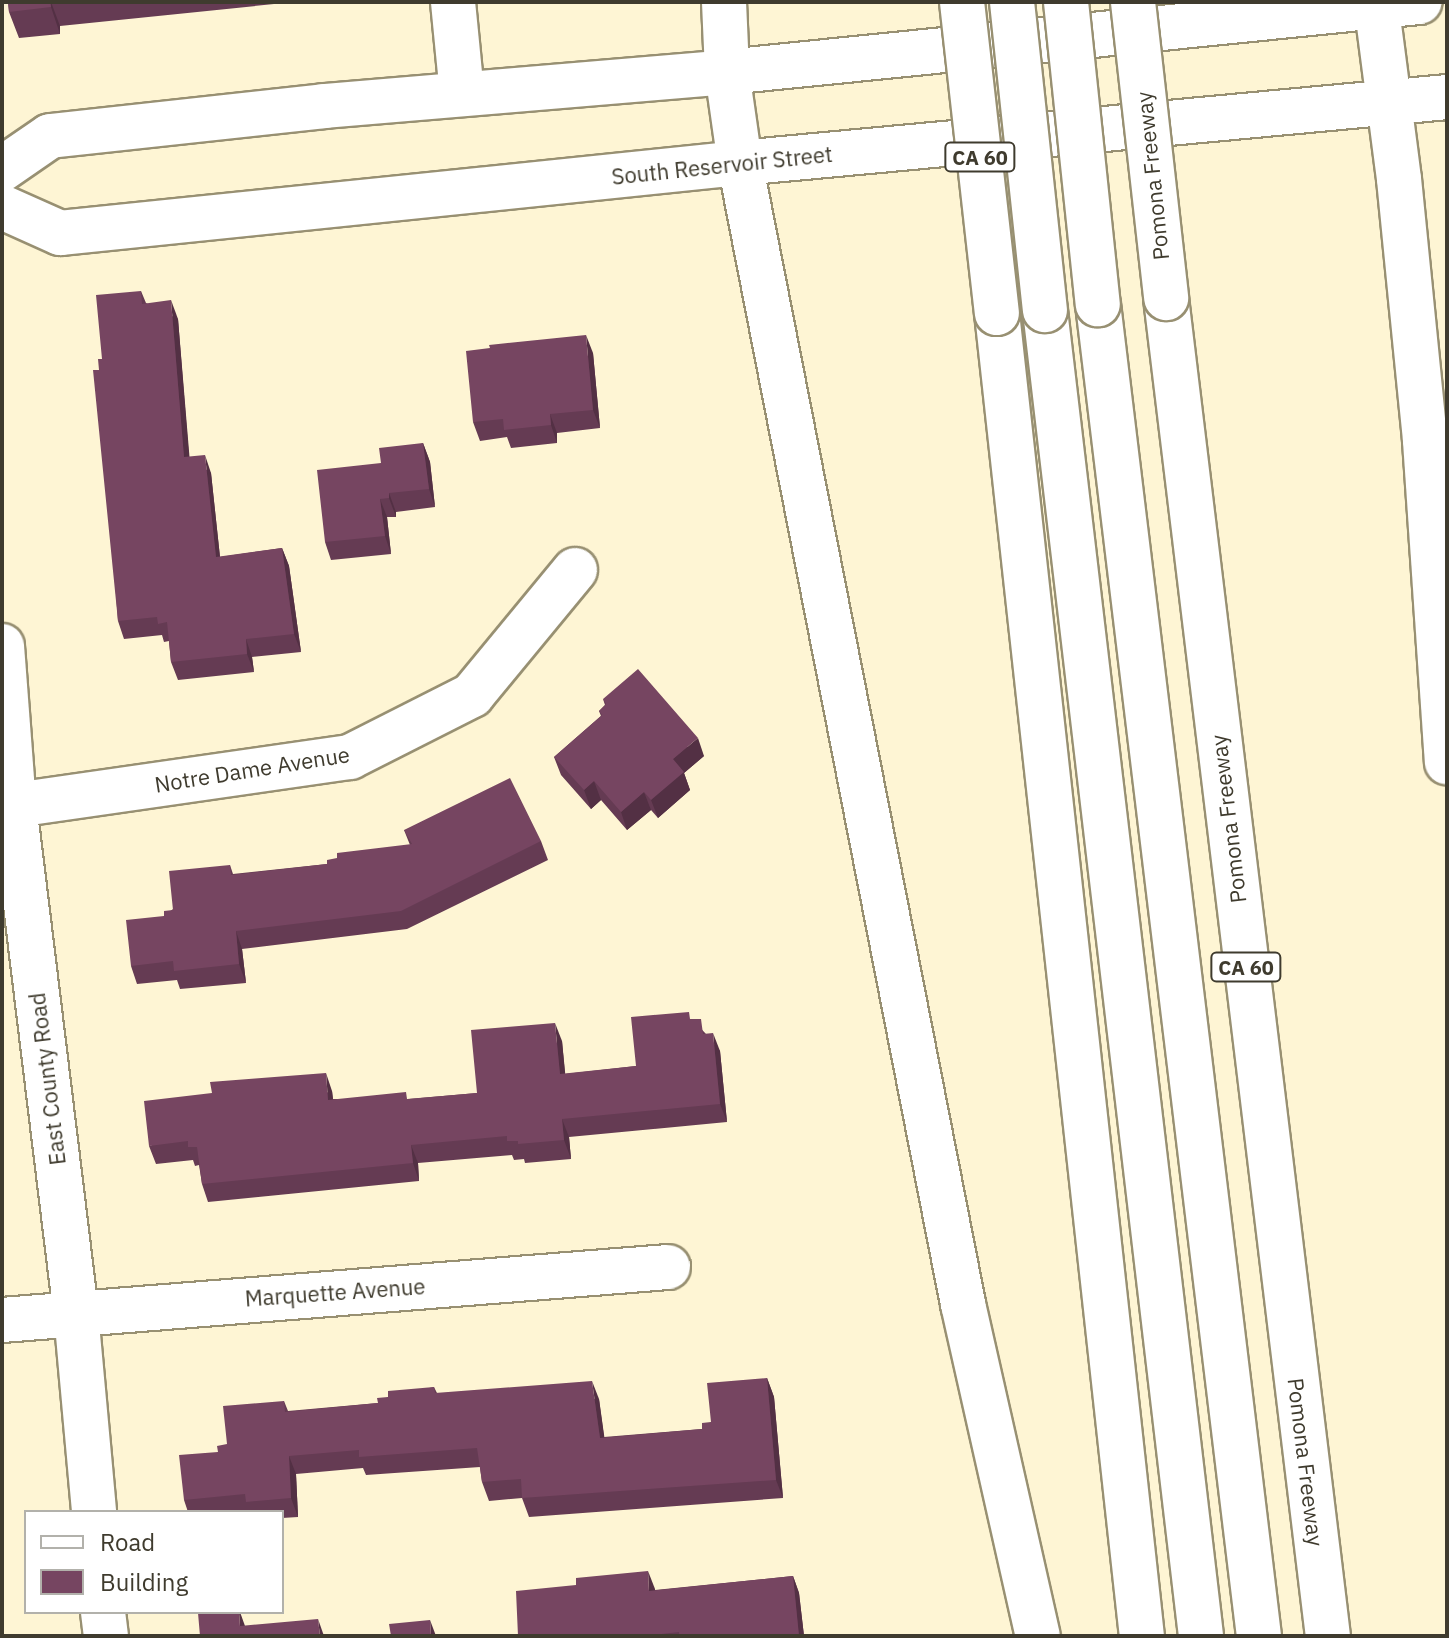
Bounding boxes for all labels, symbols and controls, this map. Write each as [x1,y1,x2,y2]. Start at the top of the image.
street label: Pomona Freeway [1130,90,1174,262]
street label: South Reservoir Street [610,140,834,190]
road number: CA 60 [944,141,1016,173]
street label: Pomona Freeway [1205,733,1251,905]
street label: Notre Dame Avenue [153,741,351,797]
road number: CA 60 [1210,951,1282,983]
street label: East County Road [23,991,71,1167]
street label: Marquette Avenue [244,1273,426,1311]
street label: Pomona Freeway [1283,1376,1329,1548]
legend [24,1510,284,1614]
text: Road [100,1526,155,1558]
text: Building [100,1566,188,1598]

